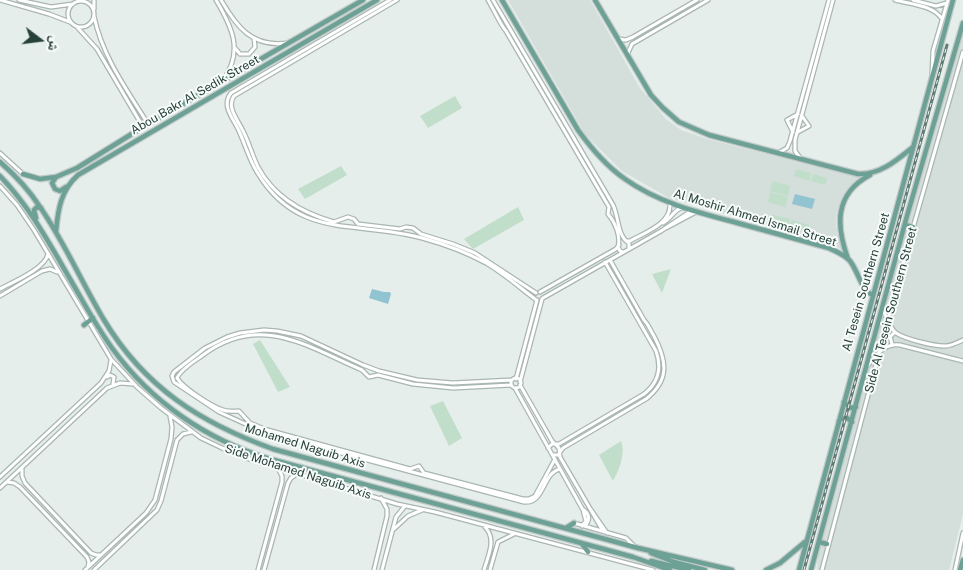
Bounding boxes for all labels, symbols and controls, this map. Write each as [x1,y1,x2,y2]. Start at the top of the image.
north arrow [15,15,65,65]
text: ش [45,35,64,53]
street label: Abou Bakr Al Sedik Street [128,52,262,138]
street label: Al Moshir Ahmed Ismail Street [672,186,838,250]
street label: Al Tesein Southern Street [839,211,893,353]
street label: Side Al Tesein Southern Street [862,225,920,395]
street label: Mohamed Naguib Axis [243,421,367,471]
street label: Side Mohamed Naguib Axis [223,441,373,503]

